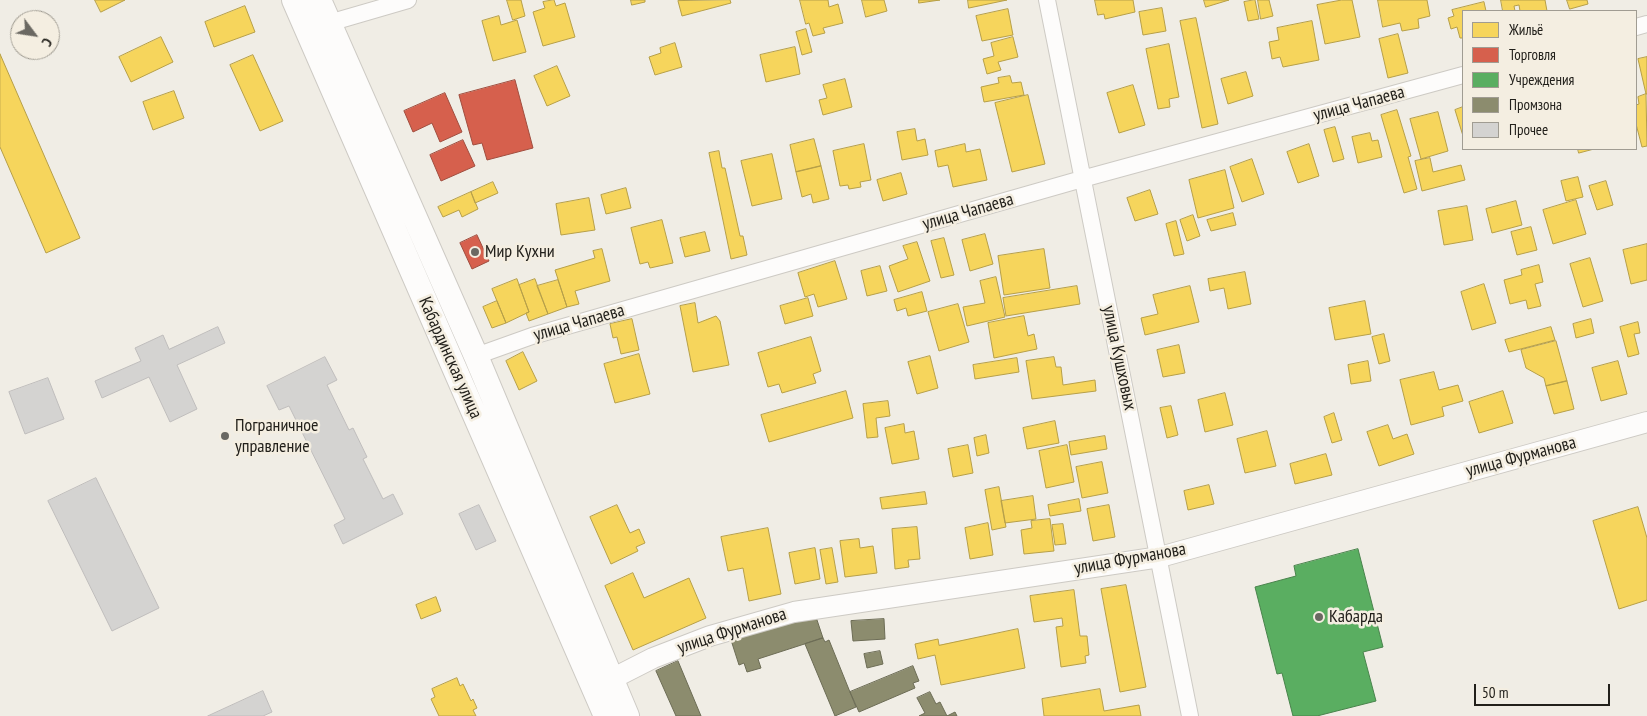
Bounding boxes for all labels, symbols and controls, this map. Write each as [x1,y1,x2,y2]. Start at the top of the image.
north arrow [10,10,60,60]
legend [1462,10,1637,150]
text: Жильё [1509,20,1543,39]
text: С [38,35,56,50]
text: Торговля [1509,45,1556,64]
text: Учреждения [1509,70,1574,89]
street label: улица Чапаева [1311,81,1407,127]
text: Промзона [1509,95,1562,114]
text: Прочее [1509,120,1548,139]
street label: улица Чапаева [920,189,1016,235]
place label: Мир Кухни [485,241,555,263]
marker: Мир Кухни [469,246,481,258]
street label: Кабардинская улица [414,294,486,422]
street label: улица Чапаева [531,300,627,346]
street label: улица Кушховых [1097,304,1141,412]
place label: Пограничное управление [235,415,318,458]
marker: Пограничное управление [219,430,231,442]
street label: улица Фурманова [1464,432,1578,482]
street label: улица Фурманова [1072,539,1188,579]
street label: улица Фурманова [675,603,789,659]
place label: Кабарда [1329,606,1383,628]
marker: Кабарда [1313,611,1325,623]
scale bar [1477,674,1613,706]
text: 50 m [1482,683,1508,702]

